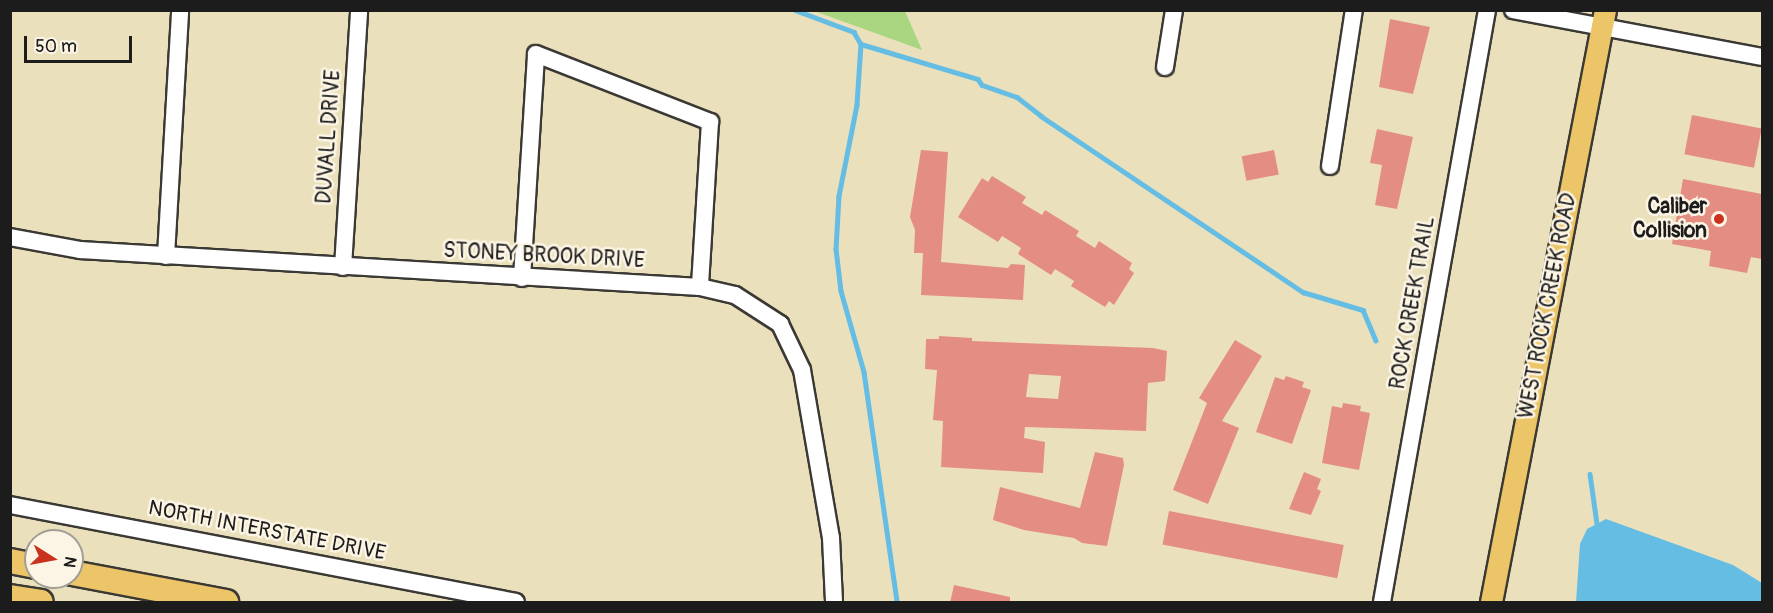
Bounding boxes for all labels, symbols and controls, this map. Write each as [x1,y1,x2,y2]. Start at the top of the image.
scale bar [27,24,135,62]
text: 50 m [35,35,77,58]
street label: DUVALL DRIVE [312,69,346,205]
street label: WEST ROCK CREEK ROAD [1514,191,1582,421]
place label: Caliber Collision [1633,194,1707,244]
marker: Caliber Collision [1712,212,1726,226]
street label: ROCK CREEK TRAIL [1385,215,1441,391]
street label: STONEY BROOK DRIVE [443,238,645,274]
street label: NORTH INTERSTATE DRIVE [146,496,388,566]
north arrow [24,529,84,589]
text: N [59,555,81,569]

